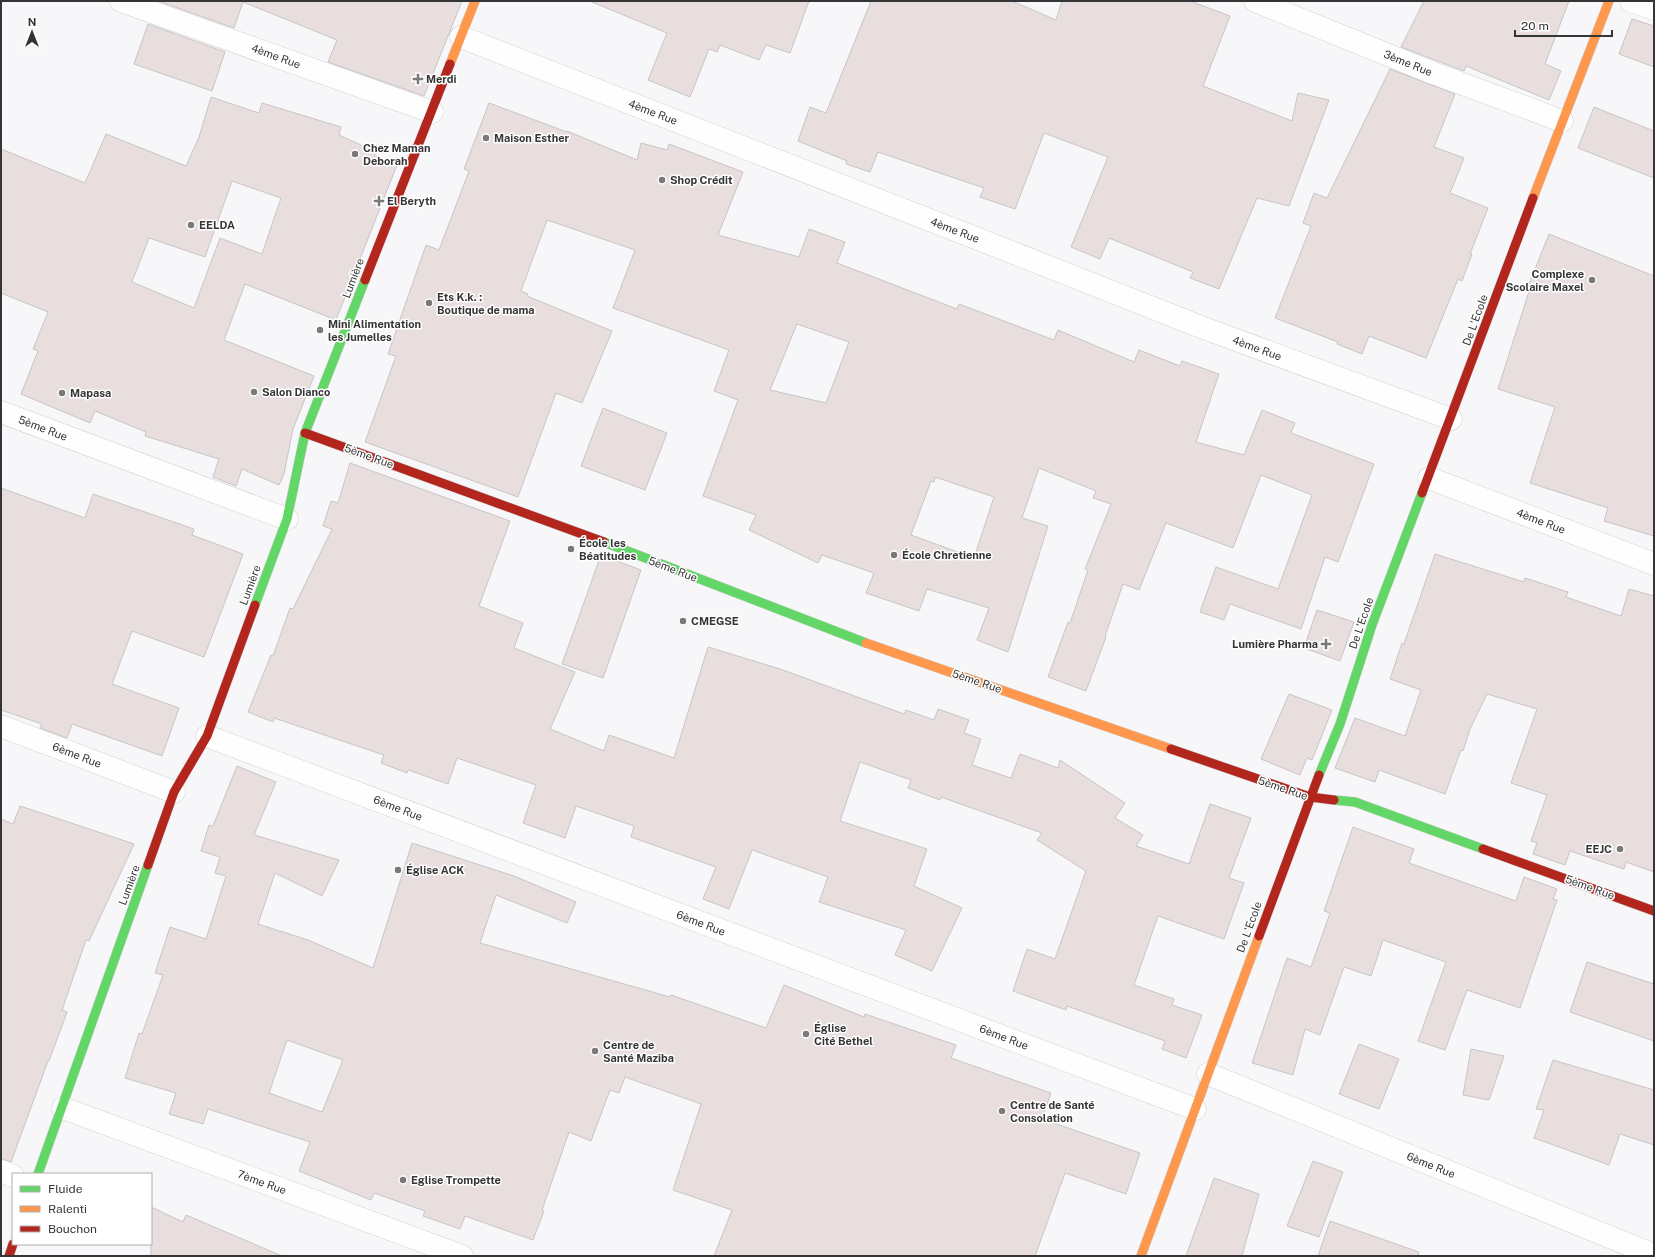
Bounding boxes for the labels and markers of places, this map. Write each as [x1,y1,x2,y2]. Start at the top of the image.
place label: Merdi [426,73,457,85]
marker: Merdi [413,74,423,84]
place label: Maison Esther [494,132,570,144]
marker: Maison Esther [481,133,491,143]
place label: Chez Maman Deborah [363,142,430,167]
marker: Chez Maman Deborah [350,149,360,159]
place label: Shop Crédit [670,174,733,186]
marker: Shop Crédit [657,175,667,185]
place label: El Beryth [387,195,436,207]
marker: El Beryth [374,196,384,206]
place label: EELDA [199,219,235,231]
marker: EELDA [186,220,196,230]
place label: Complexe Scolaire Maxel [1506,268,1584,293]
marker: Complexe Scolaire Maxel [1587,275,1597,285]
place label: Ets K.k. : Boutique de mama [437,291,534,316]
marker: Ets K.k. : Boutique de mama [424,298,434,308]
place label: Mini Alimentation les Jumelles [328,318,421,343]
marker: Mini Alimentation les Jumelles [315,325,325,335]
place label: Salon Dianco [262,386,330,398]
place label: Mapasa [70,387,111,399]
marker: Salon Dianco [249,387,259,397]
marker: Mapasa [57,388,67,398]
place label: École les Béatitudes [579,536,637,562]
marker: École les Béatitudes [566,544,576,554]
place label: École Chretienne [902,548,992,561]
marker: École Chretienne [889,550,899,560]
place label: CMEGSE [691,615,739,627]
marker: CMEGSE [678,616,688,626]
place label: Lumière Pharma [1232,638,1318,650]
marker: Lumière Pharma [1321,639,1331,649]
place label: EEJC [1586,843,1612,855]
marker: EEJC [1615,844,1625,854]
place label: Église ACK [406,863,464,876]
marker: Église ACK [393,865,403,875]
place label: Église Cité Bethel [814,1021,873,1047]
marker: Église Cité Bethel [801,1029,811,1039]
place label: Centre de Santé Maziba [603,1039,674,1064]
marker: Centre de Santé Maziba [590,1046,600,1056]
place label: Centre de Santé Consolation [1010,1099,1095,1124]
marker: Centre de Santé Consolation [997,1106,1007,1116]
place label: Eglise Trompette [411,1174,501,1186]
marker: Eglise Trompette [398,1175,408,1185]

